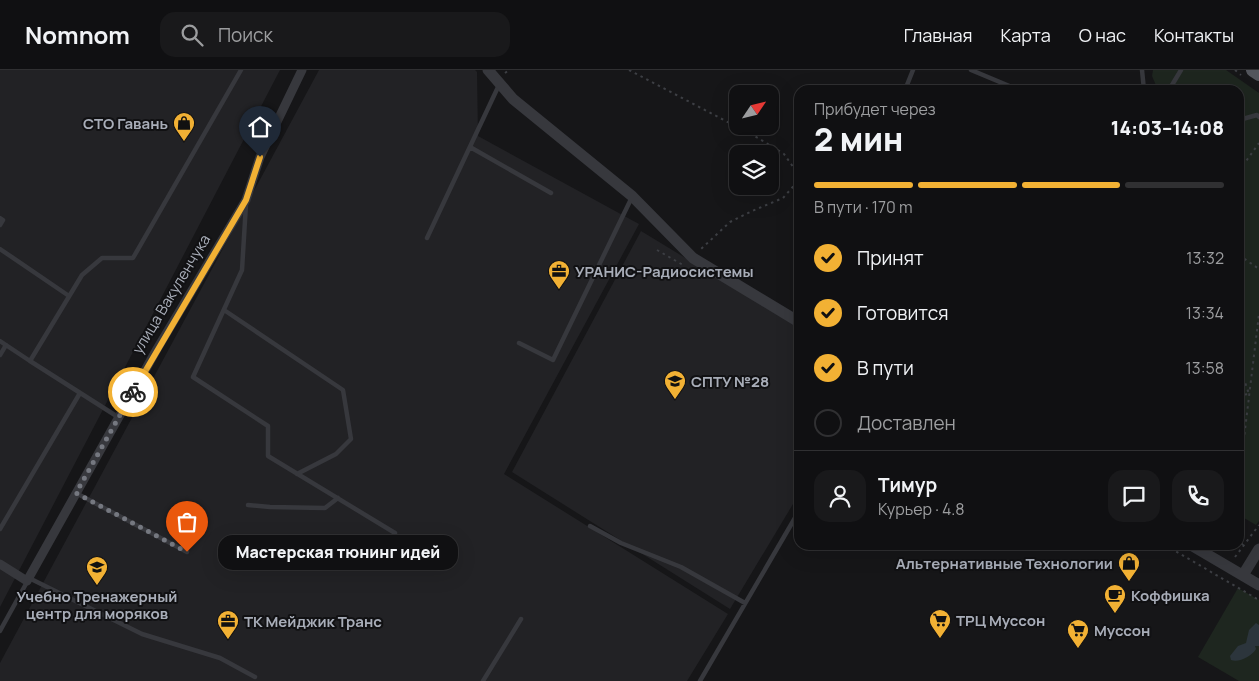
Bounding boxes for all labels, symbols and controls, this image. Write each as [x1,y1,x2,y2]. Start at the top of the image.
search box [160,12,510,57]
text: Nomnom [25,18,130,51]
icon: search [178,21,206,49]
text: Поиск [218,22,273,48]
text: Главная [904,23,973,47]
text: Карта [1001,23,1051,47]
text: О нас [1079,23,1126,47]
text: Контакты [1154,23,1234,47]
north arrow [729,85,779,135]
map controls [729,85,779,195]
text: Прибудет через [814,98,936,120]
pin [239,106,281,157]
shop icon: СТО Гавань [172,111,196,142]
place label: СТО Гавань [83,113,168,134]
icon: home [246,113,274,141]
text: 14:03–14:08 [1111,115,1224,141]
text: 2 мин [814,117,903,161]
button: layers [729,145,779,195]
text: В пути · 170 m [814,196,913,218]
street label: улица Вакуленчука [127,230,215,358]
icon: check [814,244,842,272]
text: Принят [857,245,924,271]
text: 13:32 [1186,247,1224,269]
office icon: УРАНИС-Радиосистемы [547,259,571,290]
place label: УРАНИС-Радиосистемы [575,261,754,282]
icon: check [814,299,842,327]
text: Готовится [857,300,949,326]
text: 13:34 [1186,302,1224,324]
icon: check [814,354,842,382]
text: В пути [857,355,914,381]
text: 13:58 [1186,357,1224,379]
courier [108,367,158,417]
school or university icon: СПТУ №28 [663,369,687,400]
place label: СПТУ №28 [691,371,769,392]
icon: bike [119,378,147,406]
text: Доставлен [857,410,956,436]
button: person [814,470,866,522]
button: chat [1108,470,1160,522]
button: phone [1172,470,1224,522]
text: Тимур [878,472,937,498]
text: Курьер · 4.8 [878,498,965,520]
pin [166,501,208,552]
icon: bag [173,508,201,536]
callout: Мастерская тюнинг идей [217,534,457,570]
text: Мастерская тюнинг идей [236,541,440,563]
shop icon: Альтернативные Технологии [1117,551,1141,582]
place label: Альтернативные Технологии [896,553,1113,574]
school or university icon: Учебно Тренажерный центр для моряков [85,555,109,586]
cafe icon: Коффишка [1103,583,1127,614]
place label: Коффишка [1131,585,1210,606]
place label: Учебно Тренажерный центр для моряков [17,586,177,624]
supermarket icon: ТРЦ Муссон [928,608,952,639]
office icon: ТК Мейджик Транс [216,609,240,640]
place label: ТРЦ Муссон [956,610,1045,631]
place label: ТК Мейджик Транс [244,611,382,632]
supermarket icon: Муссон [1066,618,1090,649]
place label: Муссон [1094,620,1150,641]

